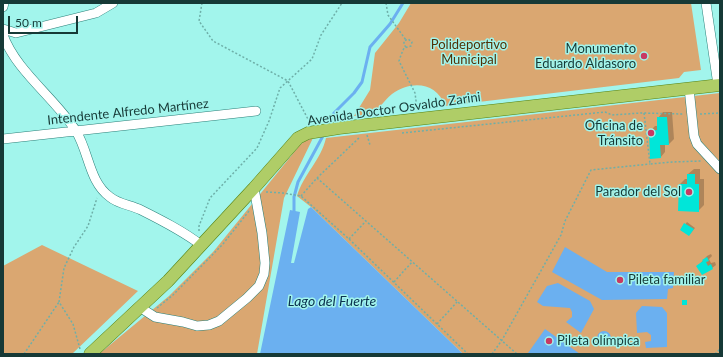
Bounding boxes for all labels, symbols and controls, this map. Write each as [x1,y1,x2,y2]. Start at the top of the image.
scale bar [10,8,80,34]
text: 50 m [15,15,42,30]
park label: Polideportivo Municipal [431,37,507,68]
place label: Monumento Eduardo Aldasoro [535,41,636,72]
marker: Monumento Eduardo Aldasoro [639,51,649,61]
street label: Avenida Doctor Osvaldo Zarini [306,89,482,129]
street label: Intendente Alfredo Martínez [46,96,210,128]
place label: Oficina de Tránsito [585,118,643,149]
marker: Oficina de Tránsito [646,128,656,138]
place label: Parador del Sol [595,184,681,200]
marker: Parador del Sol [684,187,694,197]
place label: Pileta familiar [628,272,705,288]
marker: Pileta familiar [615,275,625,285]
water label: Lago del Fuerte [288,293,376,309]
place label: Pileta olímpica [557,333,640,349]
marker: Pileta olímpica [544,336,554,346]

